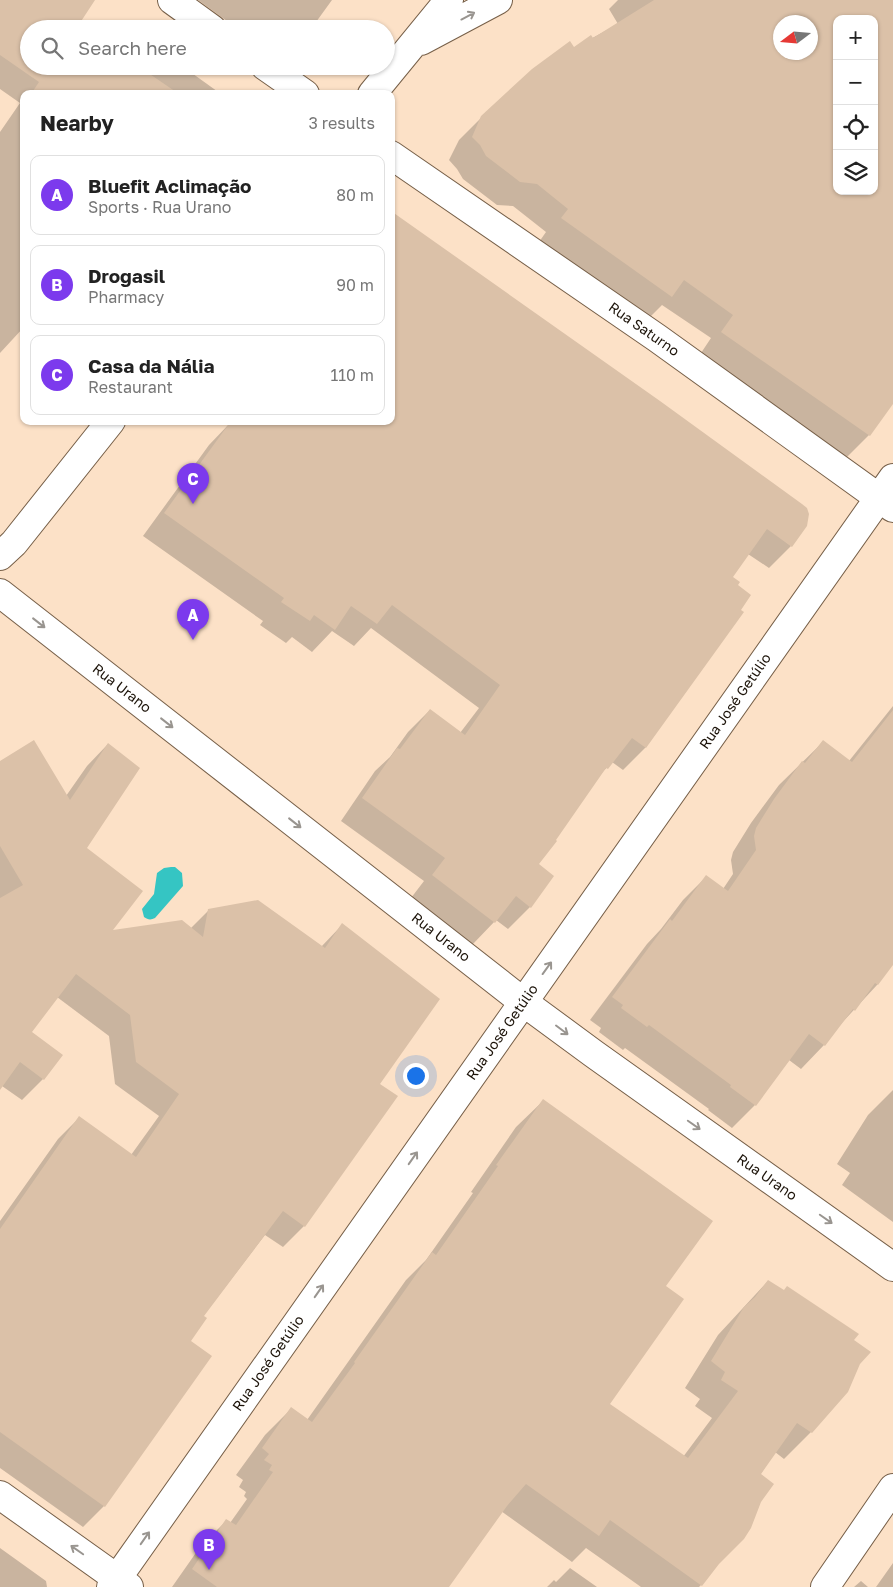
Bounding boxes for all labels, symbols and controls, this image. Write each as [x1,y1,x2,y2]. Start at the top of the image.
one-way arrow [460,11,475,21]
north arrow [773,15,818,60]
map controls [833,15,878,195]
button: + [833,15,878,60]
search box [20,20,395,75]
icon: search [38,34,66,62]
text: Search here [78,36,187,59]
button: − [833,60,878,105]
button: locate [833,105,878,150]
text: Nearby [40,110,114,136]
text: 3 results [308,113,375,133]
button: layers [833,150,878,195]
text: Bluefit Aclimação [88,174,251,197]
text: A [51,185,63,205]
text: 80 m [336,185,374,205]
text: Sports · Rua Urano [88,197,231,217]
text: Drogasil [88,264,165,287]
text: B [51,275,63,295]
text: 90 m [336,275,374,295]
text: Pharmacy [88,287,164,307]
street label: Rua Saturno [606,298,683,359]
text: Casa da Nália [88,354,214,377]
text: C [51,365,63,385]
text: 110 m [330,365,374,385]
text: Restaurant [88,377,173,397]
pin: C [177,463,209,504]
pin: A [177,599,209,640]
one-way arrow [32,617,45,628]
street label: Rua José Getúlio [695,650,774,752]
street label: Rua Urano [90,659,155,716]
one-way arrow [160,717,173,728]
one-way arrow [288,817,301,828]
street label: Rua Urano [409,908,474,965]
one-way arrow [541,962,552,975]
street label: Rua José Getúlio [462,981,541,1083]
one-way arrow [555,1025,568,1036]
your location [403,1063,429,1089]
one-way arrow [687,1120,701,1130]
street label: Rua Urano [734,1150,801,1204]
one-way arrow [408,1151,418,1165]
one-way arrow [819,1214,833,1224]
one-way arrow [314,1284,324,1298]
street label: Rua José Getúlio [228,1312,307,1414]
pin: B [193,1529,225,1570]
one-way arrow [140,1531,150,1545]
one-way arrow [70,1545,84,1555]

